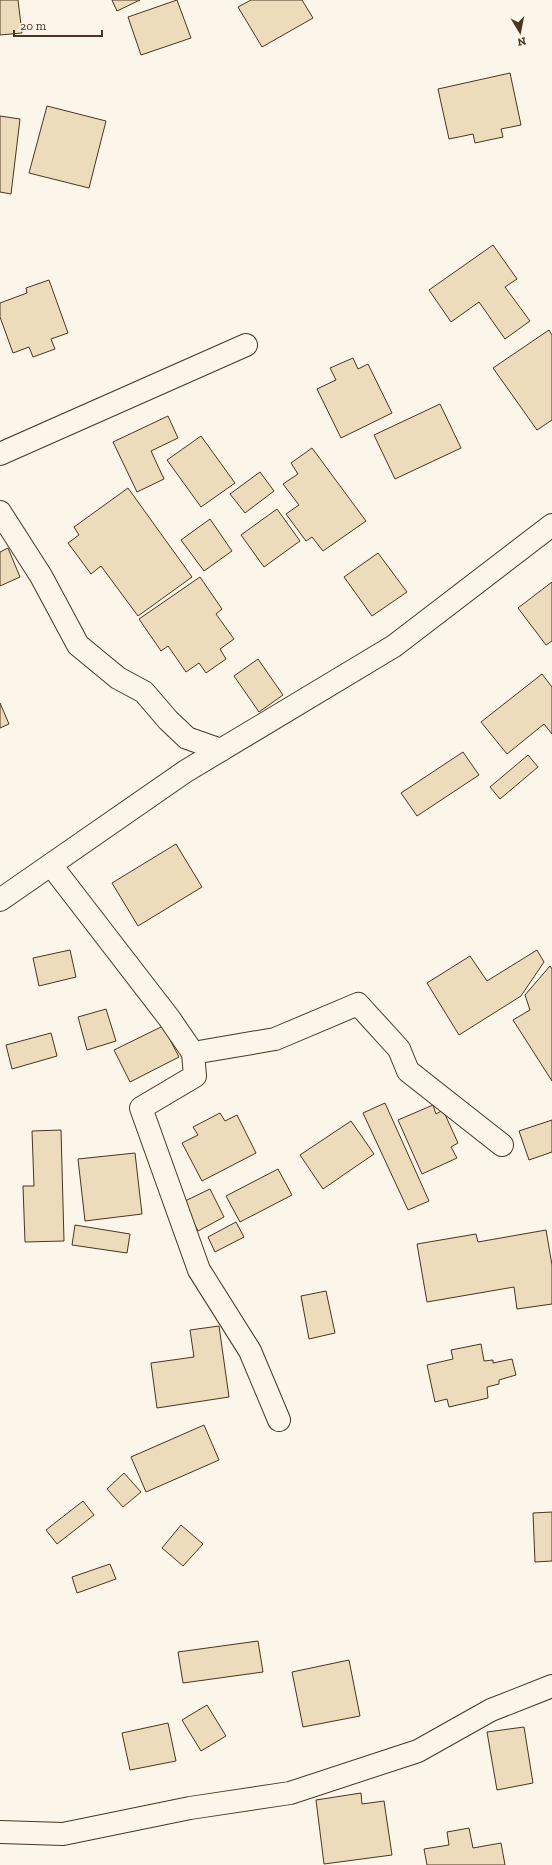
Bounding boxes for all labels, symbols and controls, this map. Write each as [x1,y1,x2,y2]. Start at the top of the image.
scale bar [14,12,102,38]
north arrow [500,12,540,52]
text: 20 m [20,19,47,33]
text: N [516,34,527,49]

